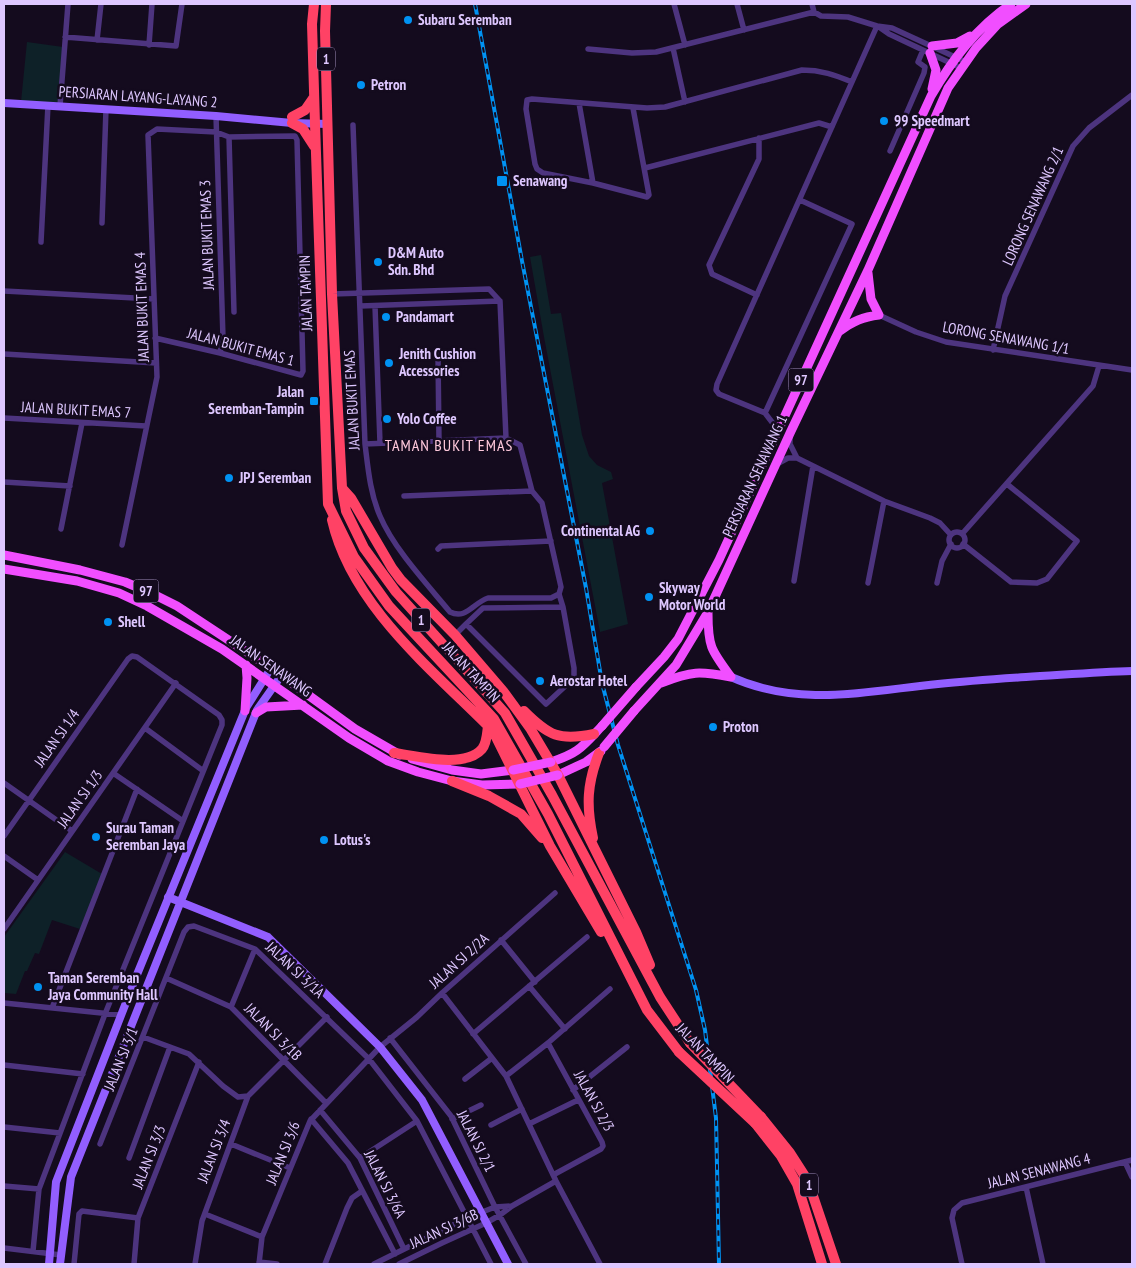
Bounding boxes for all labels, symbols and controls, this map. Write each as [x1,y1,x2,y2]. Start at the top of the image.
place label: Subaru Seremban [418,10,512,29]
marker: Subaru Seremban [402,14,414,26]
road number: 1 [317,48,335,70]
place label: Petron [371,75,407,94]
marker: Petron [355,79,367,91]
street label: PERSIARAN LAYANG-LAYANG 2 [58,81,218,112]
place label: 99 Speedmart [894,111,970,130]
marker: 99 Speedmart [878,115,890,127]
street label: LORONG SENAWANG 2/1 [998,143,1067,268]
place label: Senawang [513,171,568,190]
marker: Senawang [495,174,509,188]
street label: JALAN BUKIT EMAS 3 [195,180,218,291]
place label: D&M Auto Sdn. Bhd [388,243,444,279]
street label: JALAN BUKIT EMAS 4 [130,251,153,363]
street label: JALAN TAMPIN [295,255,316,332]
marker: D&M Auto Sdn. Bhd [372,256,384,268]
place label: Pandamart [396,307,455,326]
marker: Pandamart [380,311,392,323]
street label: LORONG SENAWANG 1/1 [941,317,1071,358]
street label: JALAN BUKIT EMAS 1 [185,323,297,370]
place label: Jenith Cushion Accessories [398,344,476,380]
street label: JALAN BUKIT EMAS [339,350,364,451]
marker: Jenith Cushion Accessories [383,357,395,369]
road number: 97 [788,368,814,392]
place label: Jalan Seremban-Tampin [208,382,304,418]
marker: Jalan Seremban-Tampin [308,395,320,407]
street label: JALAN BUKIT EMAS 7 [20,397,131,422]
place label: Yolo Coffee [396,409,457,428]
street label: PERSIARAN SENAWANG 1 [718,412,791,540]
marker: Yolo Coffee [381,413,393,425]
district label: TAMAN BUKIT EMAS [385,435,513,455]
place label: JPJ Seremban [238,468,312,487]
marker: JPJ Seremban [223,472,235,484]
place label: Continental AG [561,521,640,540]
marker: Continental AG [644,525,656,537]
place label: Skyway Motor World [659,578,726,614]
road number: 97 [134,580,158,602]
marker: Skyway Motor World [643,591,655,603]
road number: 1 [412,608,430,632]
place label: Shell [118,612,145,631]
marker: Shell [102,616,114,628]
street label: JALAN SENAWANG [226,630,316,701]
street label: JALAN TAMPIN [438,637,504,706]
place label: Aerostar Hotel [549,671,628,690]
marker: Aerostar Hotel [534,675,546,687]
street label: JALAN SJ 1/4 [29,705,84,771]
place label: Proton [723,717,759,736]
marker: Proton [707,721,719,733]
street label: JALAN SJ 1/3 [52,766,106,832]
place label: Surau Taman Seremban Jaya [106,818,185,854]
place label: Lotus's [334,830,371,849]
marker: Surau Taman Seremban Jaya [90,831,102,843]
marker: Lotus's [318,834,330,846]
street label: JALAN SJ 2/2A [424,928,493,993]
street label: JALAN SJ 3/1A [261,937,329,1002]
place label: Taman Seremban Jaya Community Hall [47,968,158,1004]
marker: Taman Seremban Jaya Community Hall [32,981,44,993]
street label: JALAN SJ 3/1B [240,998,306,1064]
street label: JALAN TAMPIN [671,1018,739,1087]
street label: JALAN SJ 3/1 [99,1024,142,1094]
street label: JALAN SJ 2/3 [570,1066,619,1134]
street label: JALAN SJ 2/1 [452,1106,500,1175]
street label: JALAN SJ 3/4 [192,1116,234,1186]
street label: JALAN SJ 3/6 [261,1118,304,1188]
street label: JALAN SJ 3/3 [127,1122,169,1192]
street label: JALAN SJ 3/6A [360,1146,411,1222]
street label: JALAN SENAWANG 4 [985,1149,1092,1193]
road number: 1 [800,1174,818,1196]
street label: JALAN SJ 3/6B [406,1204,481,1253]

